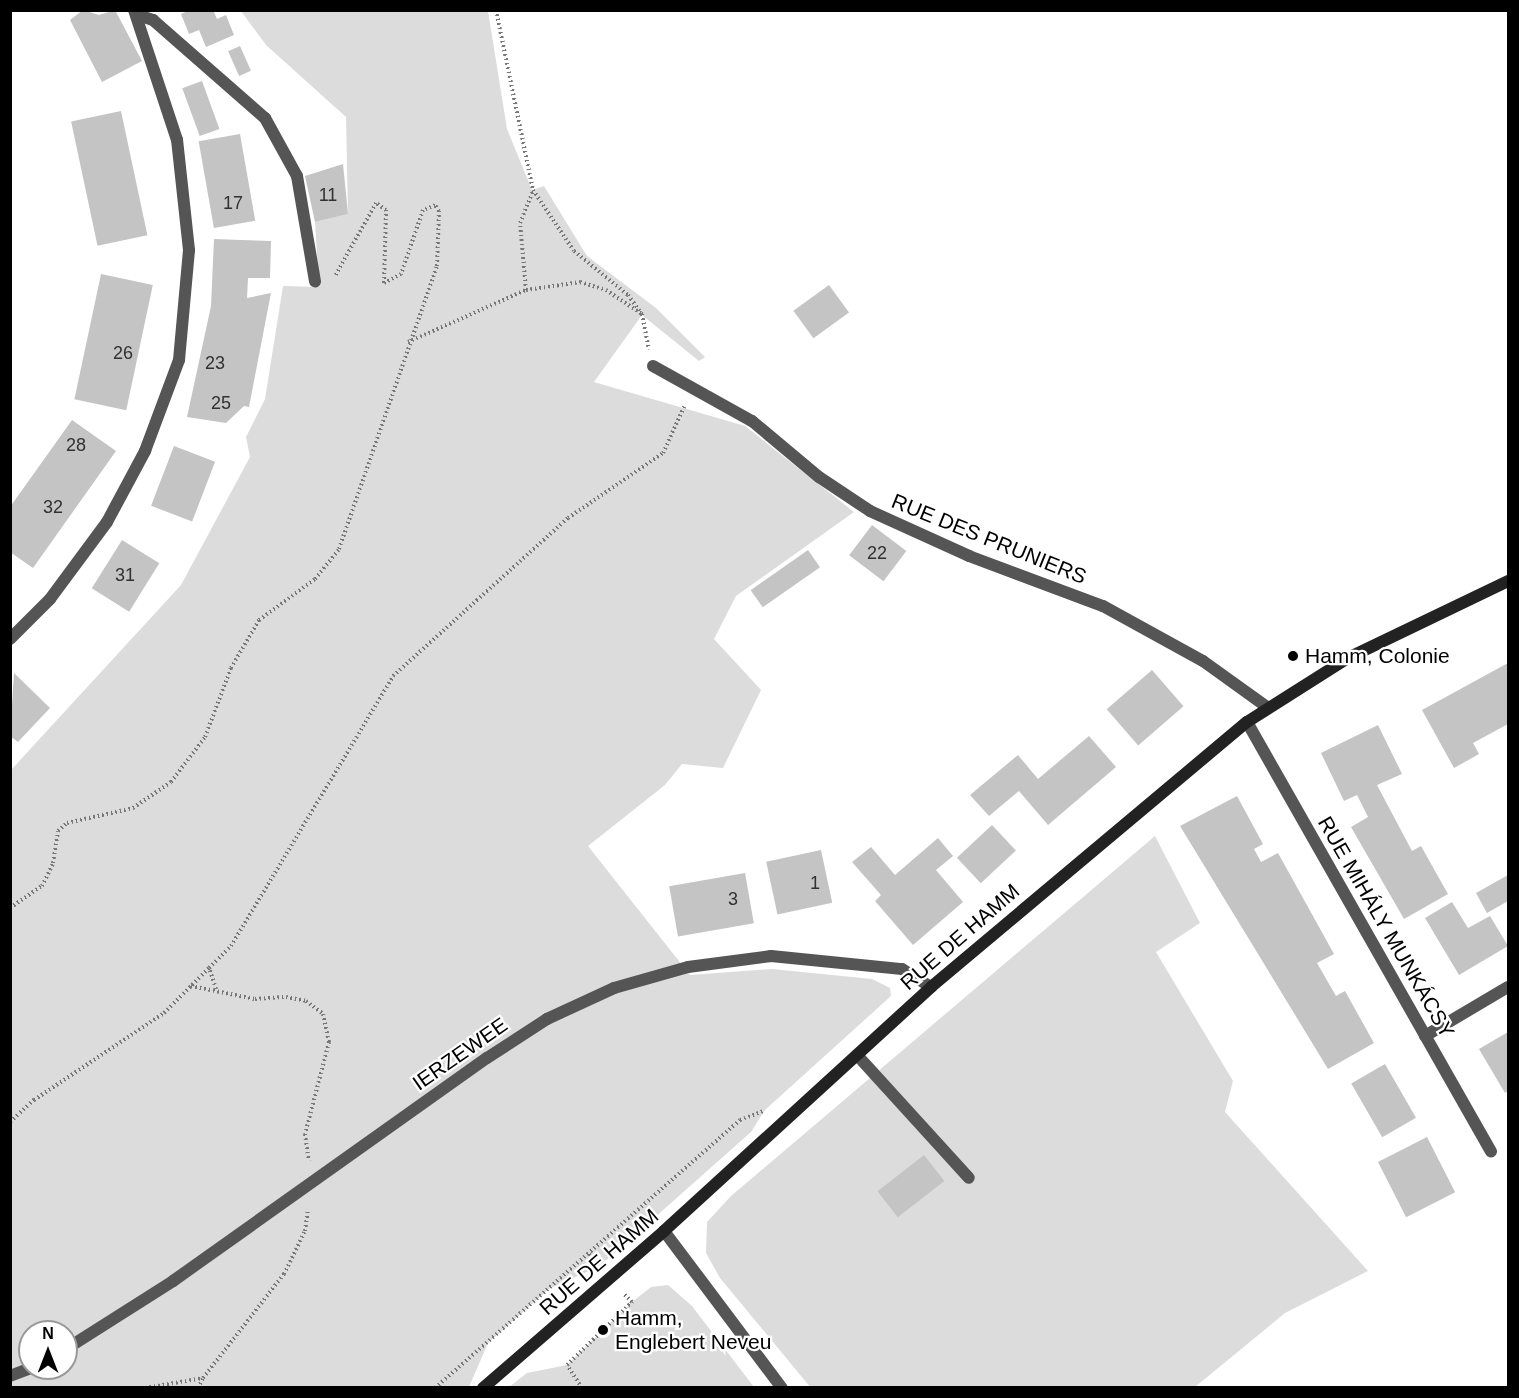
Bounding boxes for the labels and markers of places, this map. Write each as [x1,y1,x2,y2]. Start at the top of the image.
place label: Hamm, Colonie [1305,643,1450,669]
marker: Hamm, Colonie [1286,649,1300,663]
place label: Hamm, Englebert Neveu [615,1305,771,1355]
marker: Hamm, Englebert Neveu [596,1323,610,1337]

